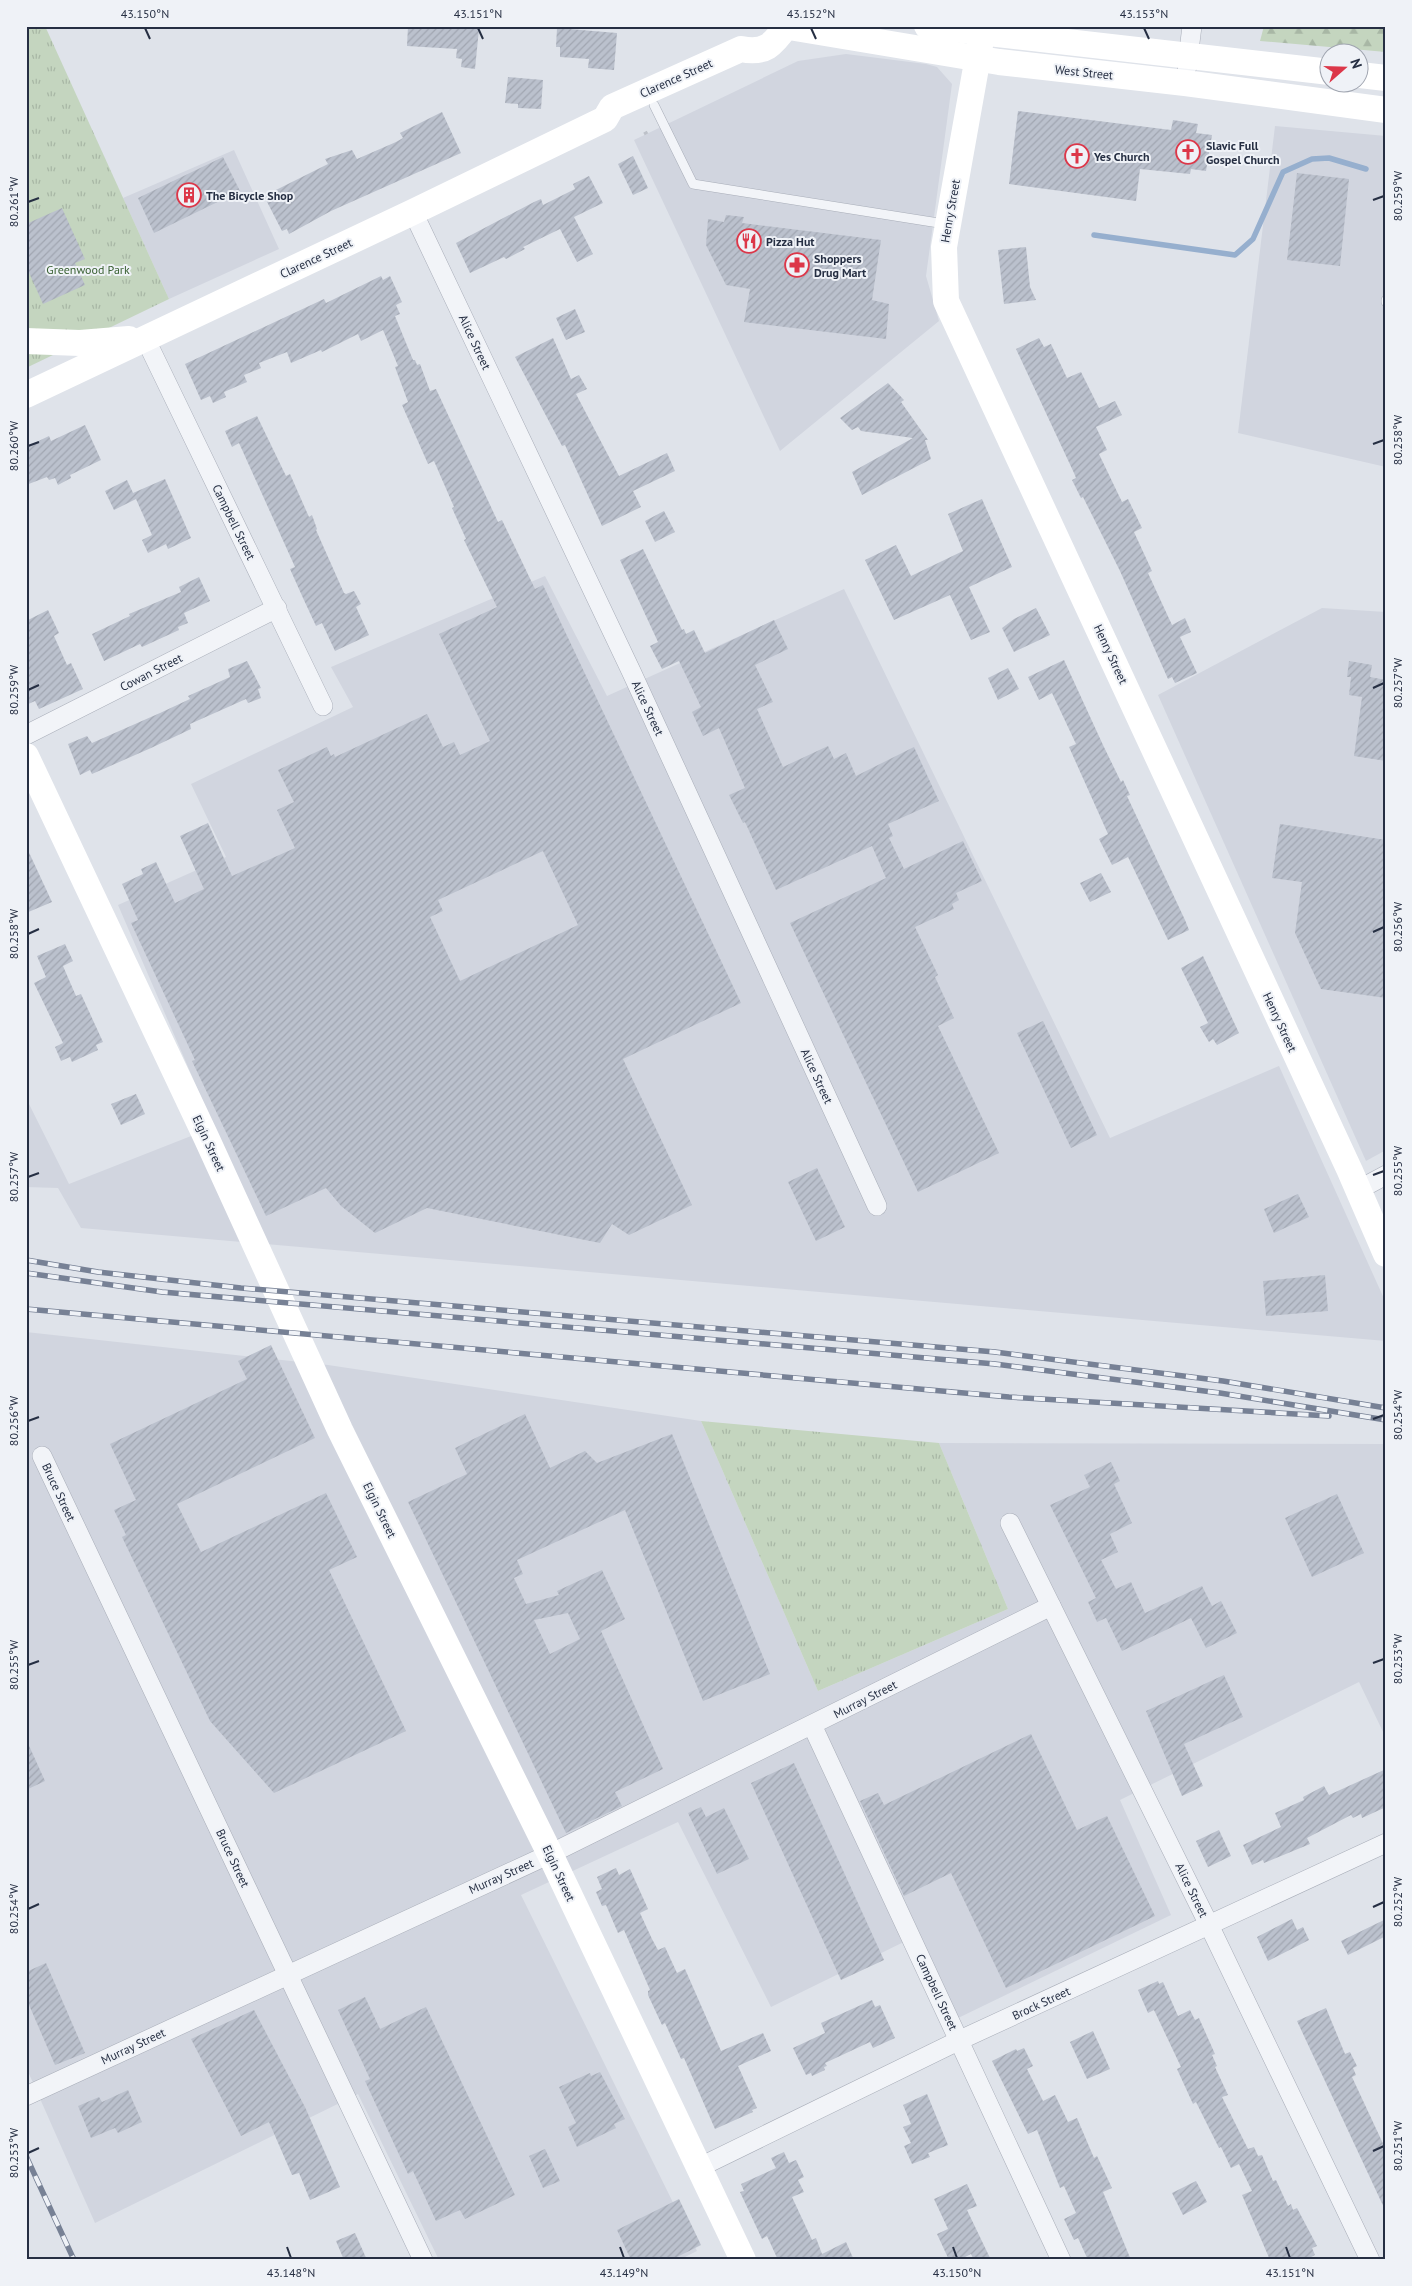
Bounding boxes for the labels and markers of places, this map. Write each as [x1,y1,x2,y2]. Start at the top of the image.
place label: Slavic Full Gospel Church [1206,138,1279,167]
church icon: Slavic Full Gospel Church [1175,139,1201,165]
church icon: Yes Church [1064,143,1090,169]
place label: Yes Church [1093,149,1150,164]
building icon: The Bicycle Shop [176,182,202,208]
place label: The Bicycle Shop [206,188,294,203]
restaurant icon: Pizza Hut [736,228,762,254]
place label: Pizza Hut [766,234,815,249]
place label: Shoppers Drug Mart [814,251,867,280]
pharmacy icon: Shoppers Drug Mart [784,252,810,278]

